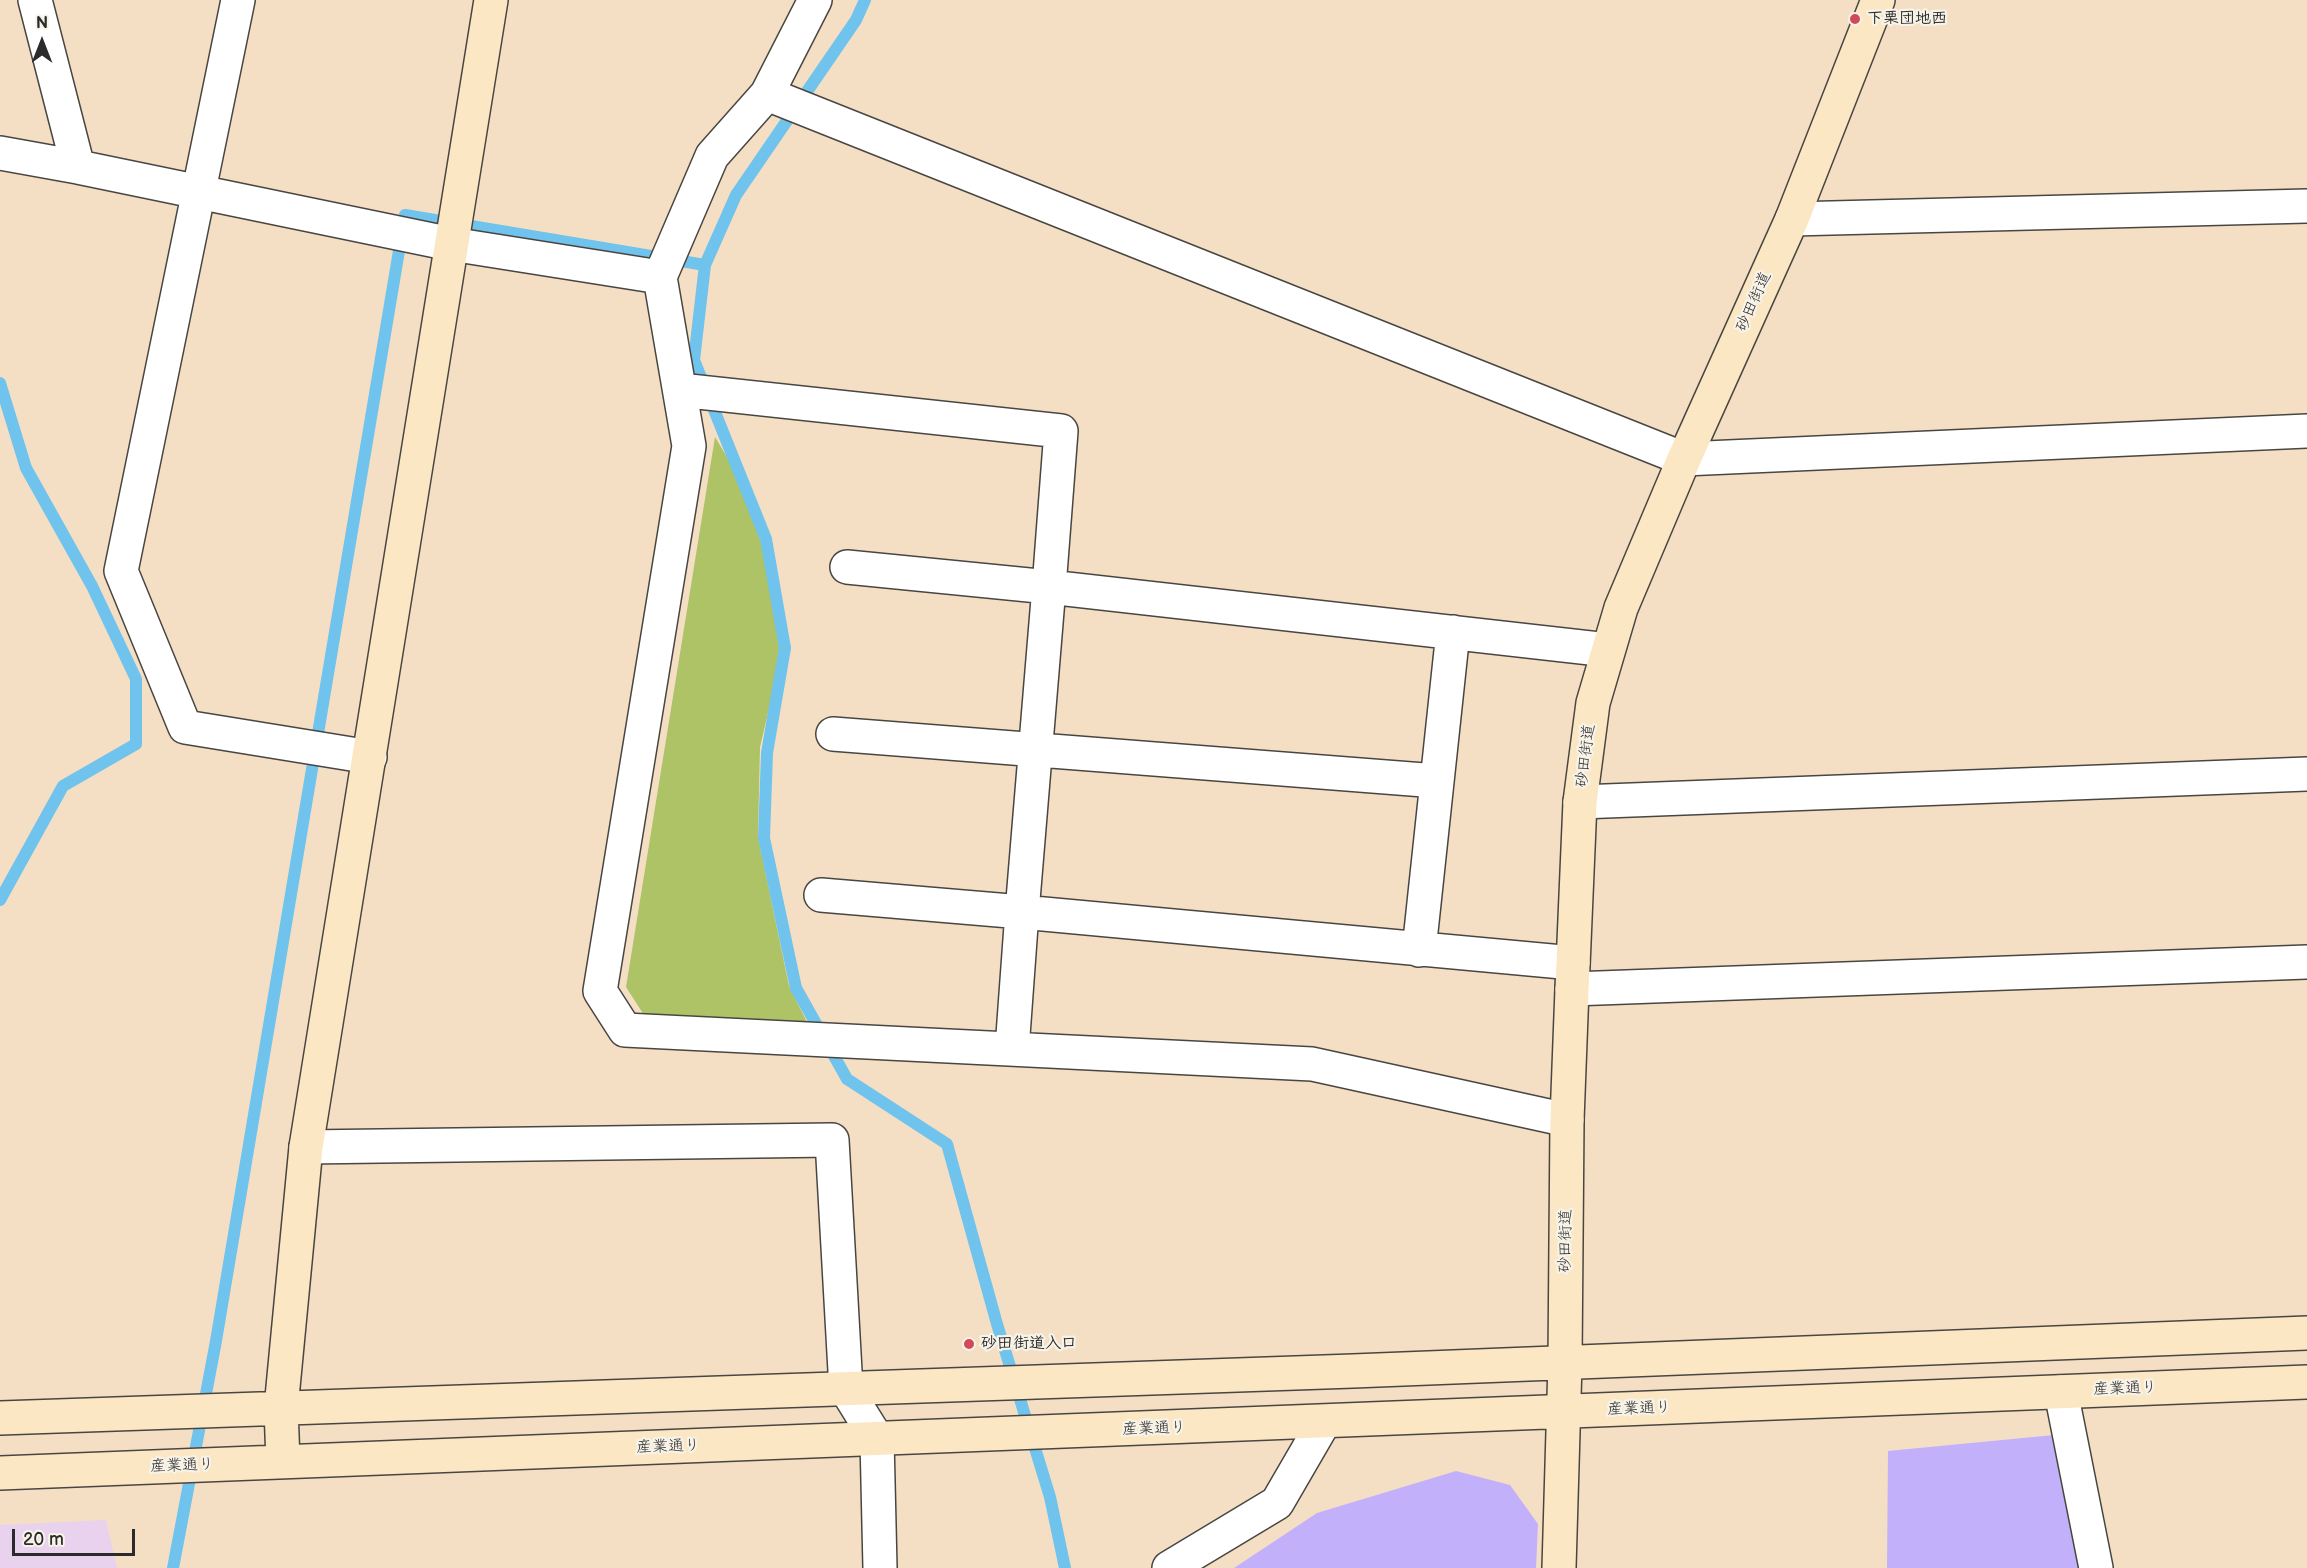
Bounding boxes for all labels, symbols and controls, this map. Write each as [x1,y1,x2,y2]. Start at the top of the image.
place label: 下栗団地西 [1867,9,1947,29]
north arrow [12,12,72,72]
marker: 下栗団地西 [1848,12,1862,26]
text: N [36,14,48,33]
street label: 砂田街道 [1732,269,1776,335]
street label: 砂田街道 [1573,723,1599,789]
street label: 砂田街道 [1556,1209,1576,1273]
place label: 砂田街道入口 [981,1334,1077,1354]
marker: 砂田街道入口 [962,1337,976,1351]
street label: 産業通り [2093,1378,2157,1400]
street label: 産業通り [1607,1398,1671,1420]
street label: 産業通り [1122,1418,1186,1440]
street label: 産業通り [636,1436,700,1458]
street label: 産業通り [150,1455,214,1477]
scale bar [15,1517,138,1555]
text: 20 m [23,1529,64,1550]

